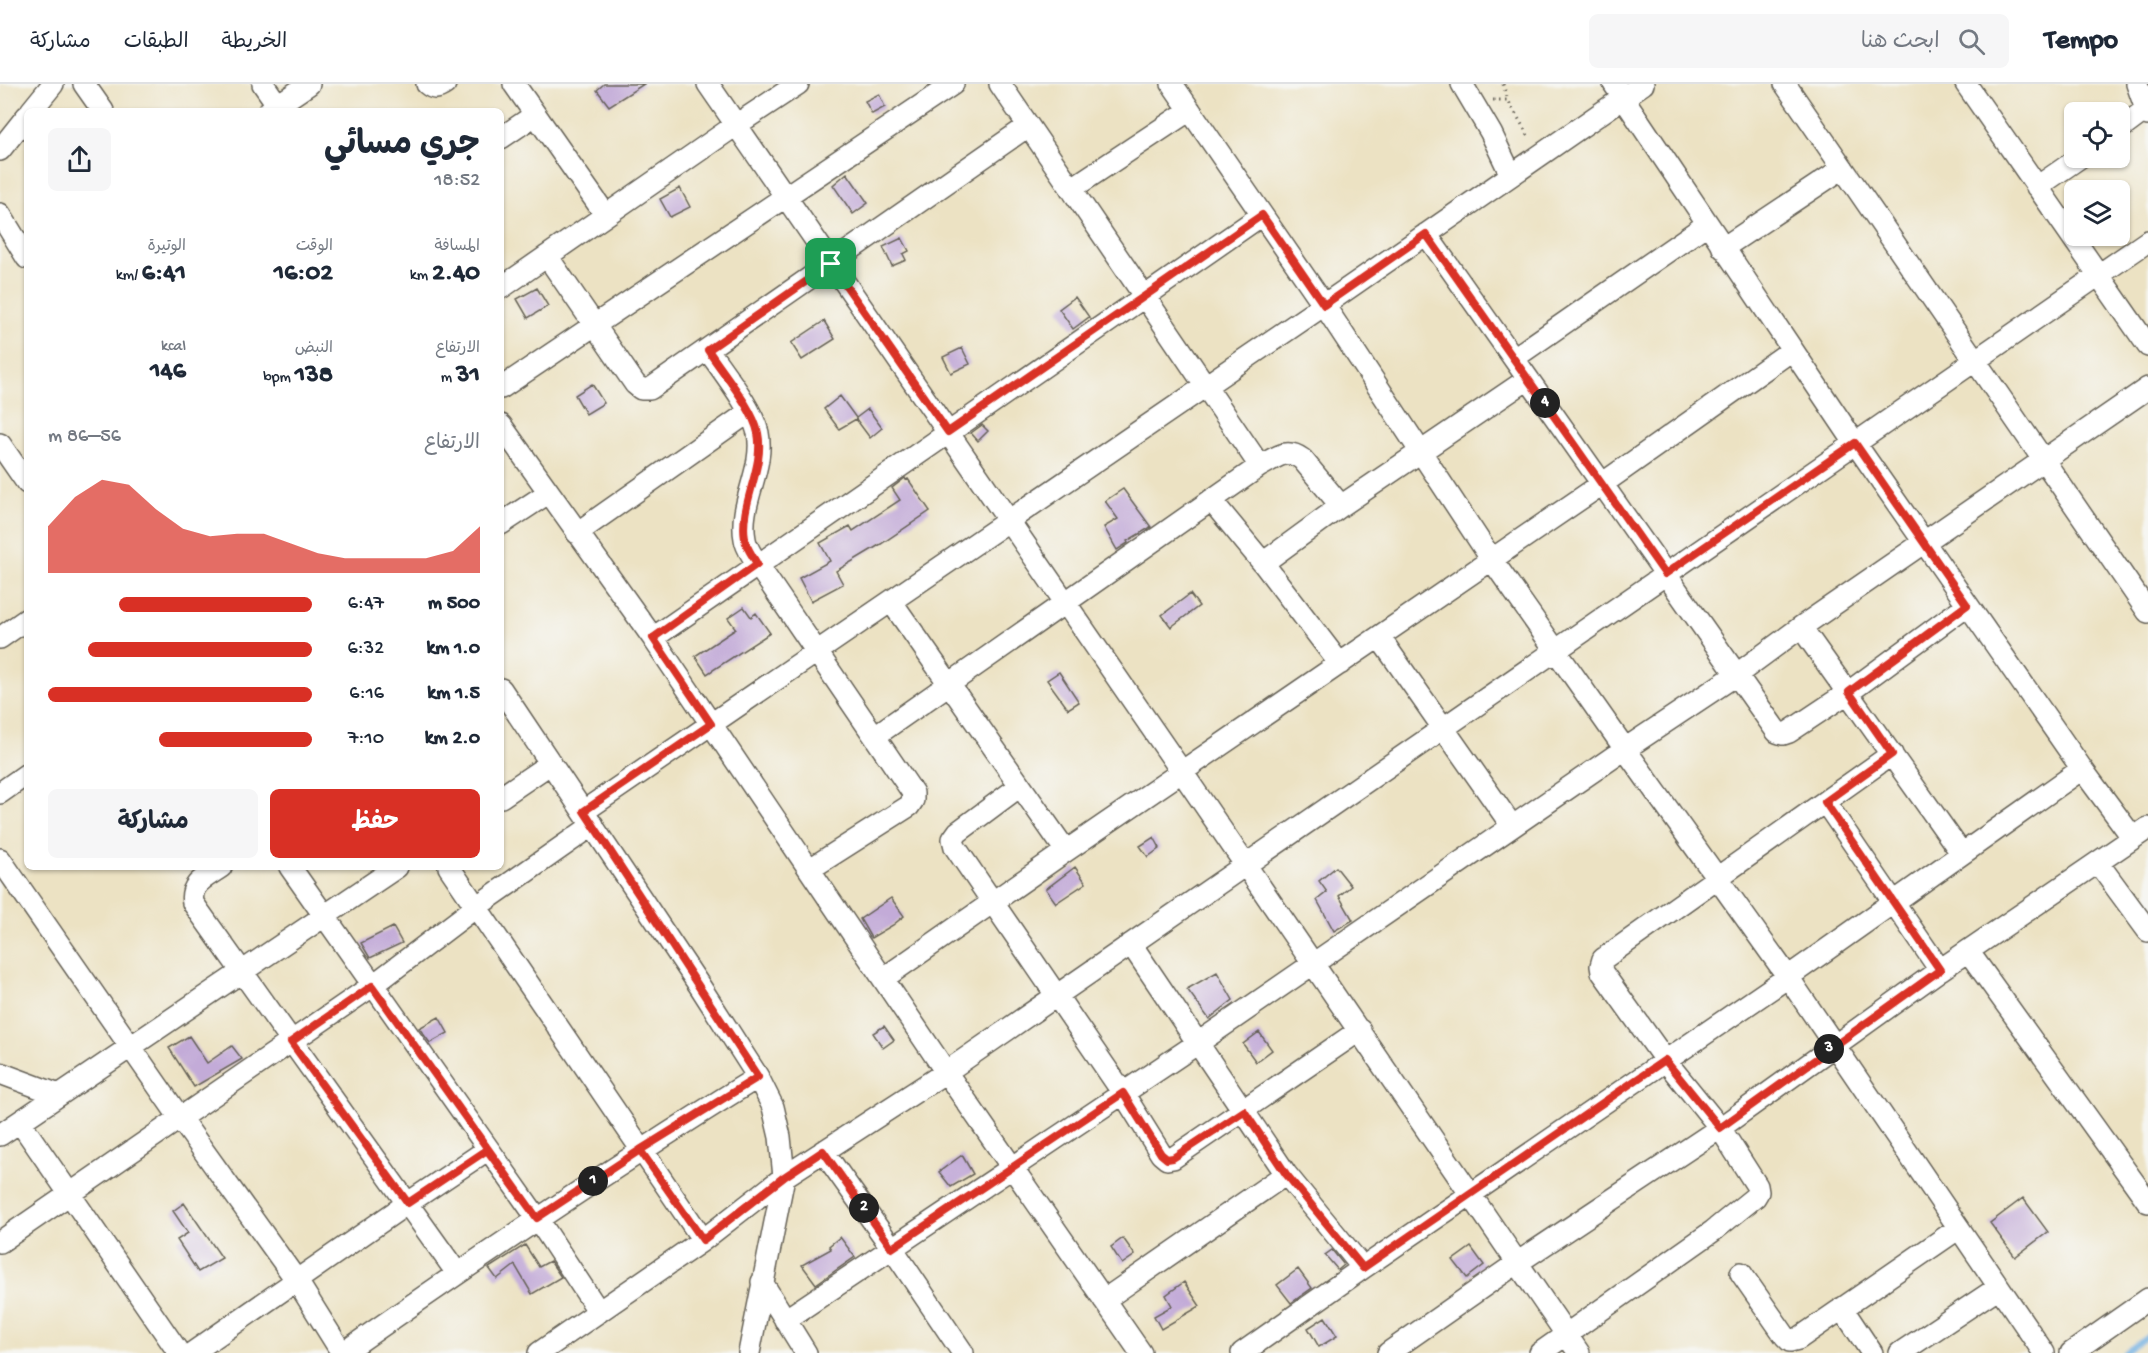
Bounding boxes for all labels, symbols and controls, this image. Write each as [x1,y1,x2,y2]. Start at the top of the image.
search box [1589,14,2009,68]
icon: search [1955,25,1988,58]
text: Tempo [2045,25,2118,58]
text: ابحث هنا [1861,30,1940,56]
text: مشاركة [30,31,91,56]
text: الطبقات [124,31,189,56]
text: الخريطة [222,31,287,56]
map controls [2064,102,2130,246]
button: locate [2064,102,2130,168]
button: share [48,128,111,191]
text: جري مسائي [324,128,480,166]
text: 18:52 [434,170,480,193]
button: layers [2064,180,2130,246]
text: الوتيرة [147,238,186,257]
text: الوقت [296,238,333,257]
text: المسافة [434,238,480,257]
pin [805,238,856,289]
icon: arrive [814,247,847,280]
text: 6:41 [142,259,186,290]
text: 16:02 [274,259,333,290]
text: 2.40 [432,259,480,290]
text: /km [116,267,142,286]
text: km [410,267,432,286]
text: kcal [161,338,186,357]
text: النبض [295,340,333,359]
text: الارتفاع [435,340,480,359]
text: 146 [150,357,186,388]
text: 138 [295,361,333,392]
text: 31 [456,361,480,392]
text: bpm [263,369,295,388]
text: m [441,369,456,388]
pin: 4 [1530,388,1560,418]
text: 4 [1541,393,1549,412]
text: 56–86 m [48,426,121,449]
text: الارتفاع [424,433,480,456]
text: 6:47 [348,593,384,616]
text: 500 m [428,593,480,616]
text: 6:32 [347,638,384,661]
text: 1.0 km [426,638,480,661]
text: 6:16 [349,683,384,706]
text: 1.5 km [427,683,480,706]
text: 7:10 [348,728,384,751]
text: 2.0 km [425,728,480,751]
button: مشاركة [48,789,258,858]
button: حفظ [270,789,480,858]
pin: 3 [1814,1034,1844,1064]
text: 3 [1825,1039,1833,1058]
pin: 1 [578,1166,608,1196]
text: 1 [590,1171,596,1190]
pin: 2 [849,1193,879,1223]
text: 2 [860,1198,868,1217]

